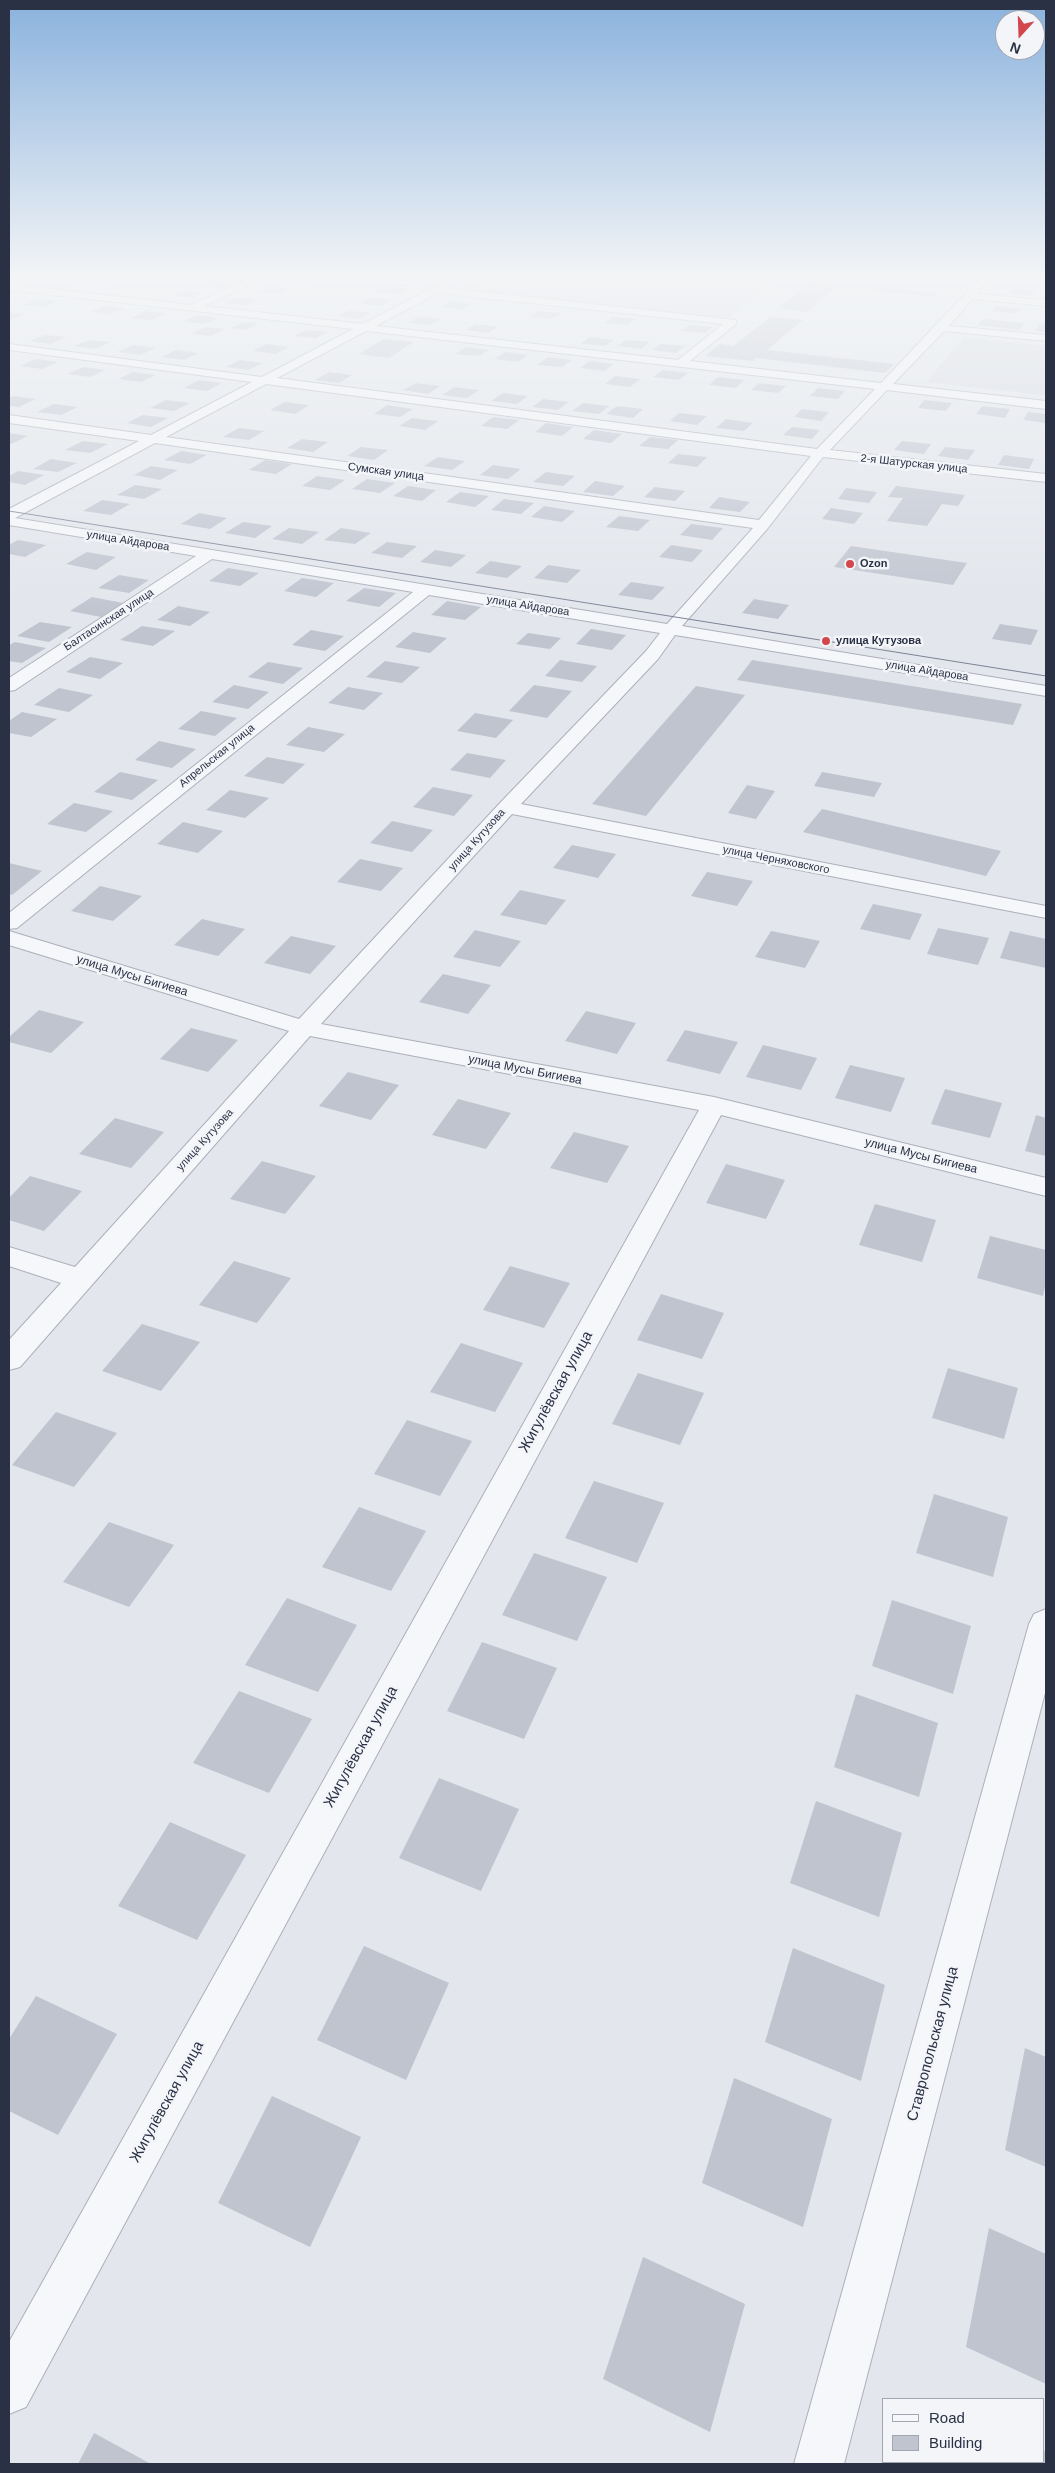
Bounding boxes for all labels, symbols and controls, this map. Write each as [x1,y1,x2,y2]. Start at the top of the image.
north arrow [995,10,1045,60]
text: N [1008,39,1023,57]
street label: 2-я Шатурская улица [860,452,968,476]
street label: Сумская улица [347,460,425,484]
street label: улица Айдарова [86,528,170,554]
place label: Ozon [860,557,887,571]
marker: Ozon [844,558,856,570]
street label: Балтасинская улица [62,586,156,654]
street label: улица Айдарова [486,593,570,619]
place label: улица Кутузова [836,634,921,648]
marker: улица Кутузова [820,635,832,647]
street label: улица Айдарова [885,658,969,684]
street label: Апрельская улица [177,722,257,790]
street label: улица Кутузова [446,806,508,874]
street label: улица Черняховского [721,843,831,877]
street label: улица Мусы Бигиева [75,952,189,1000]
street label: улица Мусы Бигиева [467,1052,583,1088]
street label: улица Кутузова [174,1106,236,1174]
street label: улица Мусы Бигиева [863,1135,979,1177]
street label: Жигулёвская улица [515,1328,597,1456]
street label: Жигулёвская улица [320,1683,402,1811]
street label: Ставропольская улица [904,1965,962,2123]
street label: Жигулёвская улица [126,2038,208,2166]
legend [882,2398,1045,2463]
text: Road [929,2409,965,2426]
text: Building [929,2434,982,2451]

